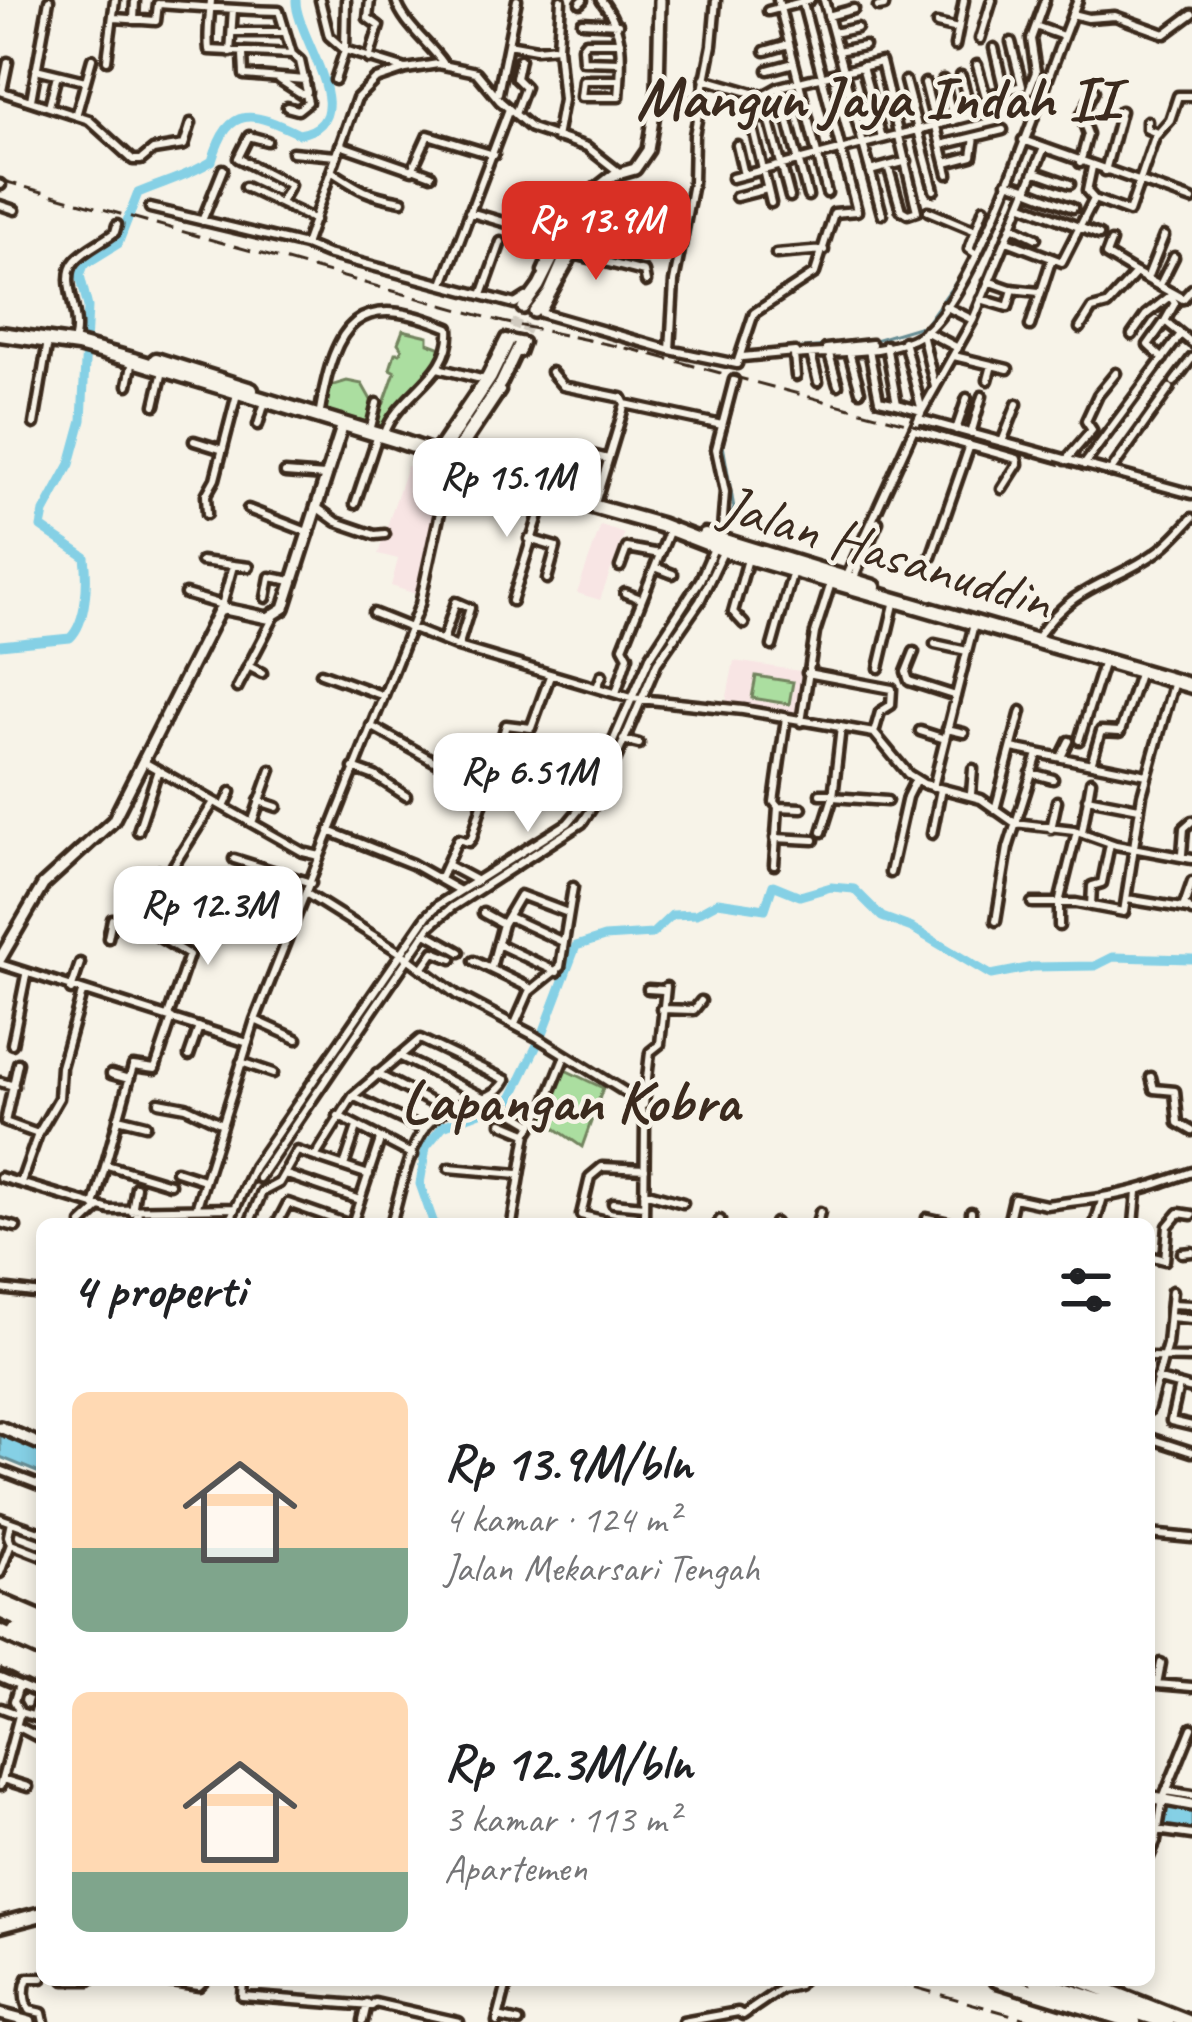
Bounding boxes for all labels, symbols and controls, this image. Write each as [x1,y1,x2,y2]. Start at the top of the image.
district label: Mangun Jaya Indah II [636,60,1130,136]
pin: Rp 13.9M [472,181,720,283]
text: Rp 13.9M [529,195,663,244]
pin: Rp 15.1M [383,438,631,540]
text: Rp 15.1M [440,452,574,501]
street label: Jalan Hasanuddin [710,467,1063,637]
pin: Rp 6.51M [404,733,652,835]
text: Rp 6.51M [460,747,596,796]
pin: Rp 12.3M [84,866,332,968]
text: Rp 12.3M [141,880,275,929]
district label: Lapangan Kobra [401,1063,744,1139]
icon: filters [1053,1257,1119,1323]
text: 4 properti [72,1258,245,1322]
text: Rp 13.9M/bln [444,1431,692,1495]
icon: home [168,1440,312,1584]
text: 4 kamar · 124 m² [444,1495,678,1544]
text: Jalan Mekarsari Tengah [444,1544,759,1593]
text: Rp 12.3M/bln [444,1731,692,1795]
icon: home [168,1740,312,1884]
text: 3 kamar · 113 m² [444,1795,678,1844]
text: Apartemen [444,1844,587,1893]

